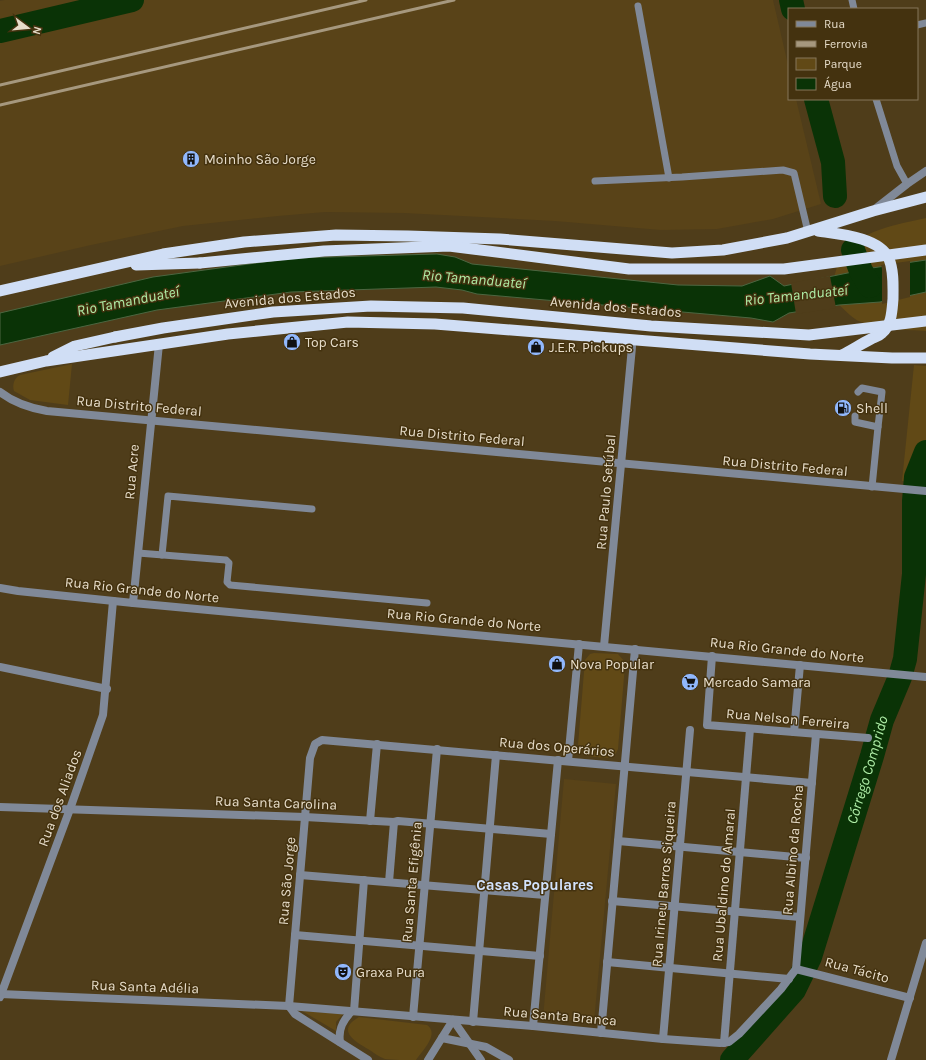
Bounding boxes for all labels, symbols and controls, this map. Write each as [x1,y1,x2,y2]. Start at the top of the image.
north arrow [8,8,48,48]
legend [788,8,918,100]
text: Rua [824,17,845,31]
text: N [30,25,44,36]
text: Ferrovia [824,37,868,51]
text: Parque [824,57,862,71]
text: Água [824,76,852,91]
building icon: Moinho São Jorge [181,149,201,169]
place label: Moinho São Jorge [204,151,316,168]
water label: Rio Tamanduateí [421,265,529,293]
water label: Rio Tamanduateí [743,280,851,309]
water label: Rio Tamanduateí [75,282,183,320]
street label: Avenida dos Estados [223,284,357,312]
street label: Avenida dos Estados [549,293,683,321]
shop icon: Top Cars [282,332,302,352]
place label: Top Cars [305,334,359,351]
shop icon: J.E.R. Pickups [526,337,546,357]
place label: J.E.R. Pickups [549,339,633,356]
street label: Rua Distrito Federal [76,392,202,420]
fuel station icon: Shell [833,398,853,418]
place label: Shell [856,400,888,417]
street label: Rua Distrito Federal [399,422,525,450]
street label: Rua Paulo Setúbal [592,433,620,551]
street label: Rua Acre [121,444,143,500]
street label: Rua Distrito Federal [722,452,848,480]
street label: Rua Rio Grande do Norte [64,573,220,607]
street label: Rua Rio Grande do Norte [386,605,542,635]
street label: Rua Rio Grande do Norte [709,633,865,667]
shop icon: Nova Popular [547,654,567,674]
place label: Nova Popular [570,656,655,673]
supermarket icon: Mercado Samara [680,672,700,692]
place label: Mercado Samara [703,674,811,691]
street label: Rua Nelson Ferreira [726,705,850,733]
water label: Córrego Comprido [843,712,892,826]
street label: Rua dos Operários [498,733,616,761]
street label: Rua dos Aliados [35,747,85,849]
street label: Rua Albino da Rocha [779,784,807,916]
street label: Rua Santa Carolina [215,792,337,814]
street label: Rua Irineu Barros Siqueira [648,800,680,968]
street label: Rua Ubaldino do Amaral [709,808,739,962]
street label: Rua Santa Efigênia [398,821,426,943]
street label: Rua São Jorge [275,836,299,926]
district label: Casas Populares [476,876,594,894]
street label: Rua Tácito [823,953,891,987]
theatre icon: Graxa Pura [333,962,353,982]
place label: Graxa Pura [356,964,425,981]
street label: Rua Santa Adélia [91,977,199,997]
street label: Rua Santa Branca [503,1003,617,1029]

